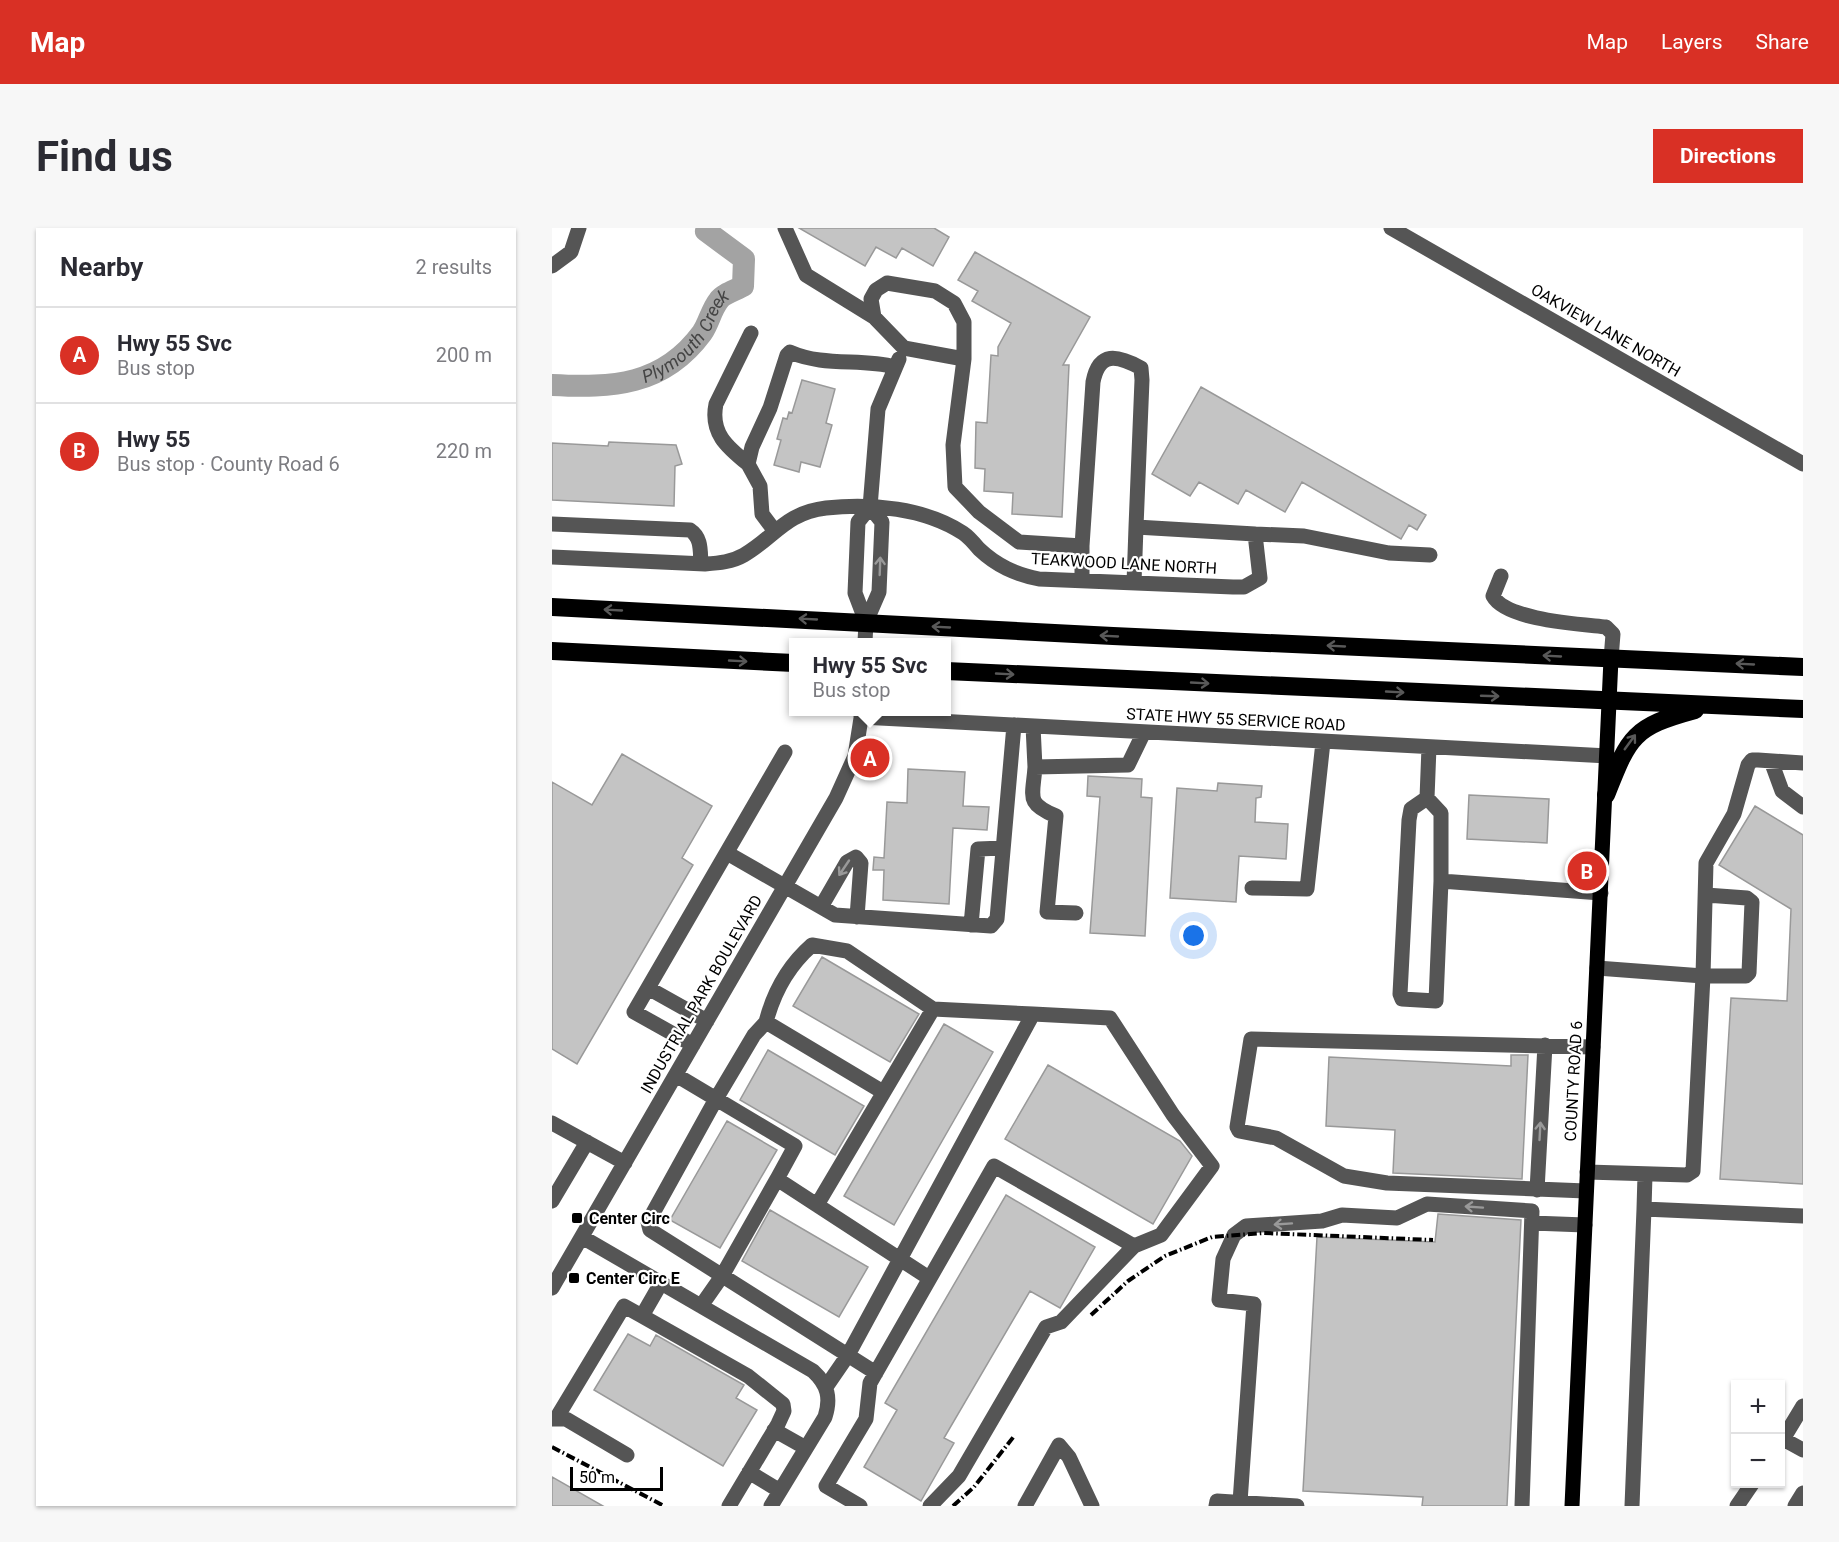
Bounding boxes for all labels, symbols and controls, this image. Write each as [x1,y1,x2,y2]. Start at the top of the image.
text: Map [30,26,85,59]
text: Map [1586,30,1628,54]
text: Layers [1661,30,1722,54]
text: Share [1755,30,1809,54]
button: Directions [1653,129,1803,183]
text: Find us [36,132,173,181]
text: Nearby [60,252,143,282]
text: 2 results [416,255,492,279]
street label: OAKVIEW LANE NORTH [1528,280,1684,381]
water label: Plymouth Creek [639,284,733,387]
text: Hwy 55 Svc [117,331,232,356]
text: A [73,343,86,367]
text: 200 m [436,343,492,367]
text: Bus stop [117,356,195,380]
text: Hwy 55 [117,427,190,452]
text: B [73,439,86,463]
text: 220 m [436,439,492,463]
text: Bus stop · County Road 6 [117,452,340,476]
street label: TEAKWOOD LANE NORTH [1031,549,1217,578]
one-way arrow [875,557,886,577]
one-way arrow [603,605,623,616]
one-way arrow [798,614,818,625]
one-way arrow [931,621,951,632]
one-way arrow [1099,631,1119,642]
popup [789,638,951,716]
one-way arrow [1327,641,1347,652]
one-way arrow [1543,650,1563,661]
text: Hwy 55 Svc [813,653,927,678]
one-way arrow [727,655,747,666]
one-way arrow [1735,659,1755,670]
one-way arrow [994,668,1014,679]
one-way arrow [1189,677,1209,688]
text: Bus stop [813,678,891,702]
one-way arrow [1384,687,1404,698]
one-way arrow [1480,691,1500,702]
street label: STATE HWY 55 SERVICE ROAD [1126,704,1346,735]
one-way arrow [1624,735,1636,751]
pin: A [850,736,890,780]
pin: B [1568,848,1606,894]
one-way arrow [838,859,850,876]
street label: INDUSTRIAL PARK BOULEVARD [637,892,766,1097]
your location [1179,921,1208,950]
street label: COUNTY ROAD 6 [1561,1020,1586,1142]
one-way arrow [1535,1122,1546,1142]
one-way arrow [1464,1202,1484,1213]
place label: Center Circ [589,1209,670,1228]
marker: Center Circ [570,1211,584,1225]
one-way arrow [1274,1218,1294,1229]
place label: Center Circ E [586,1269,680,1288]
marker: Center Circ E [567,1271,581,1285]
map controls [1731,1380,1785,1488]
button: + [1731,1380,1785,1434]
button: − [1731,1434,1785,1488]
scale bar [570,1464,663,1492]
text: 50 m [579,1468,615,1487]

